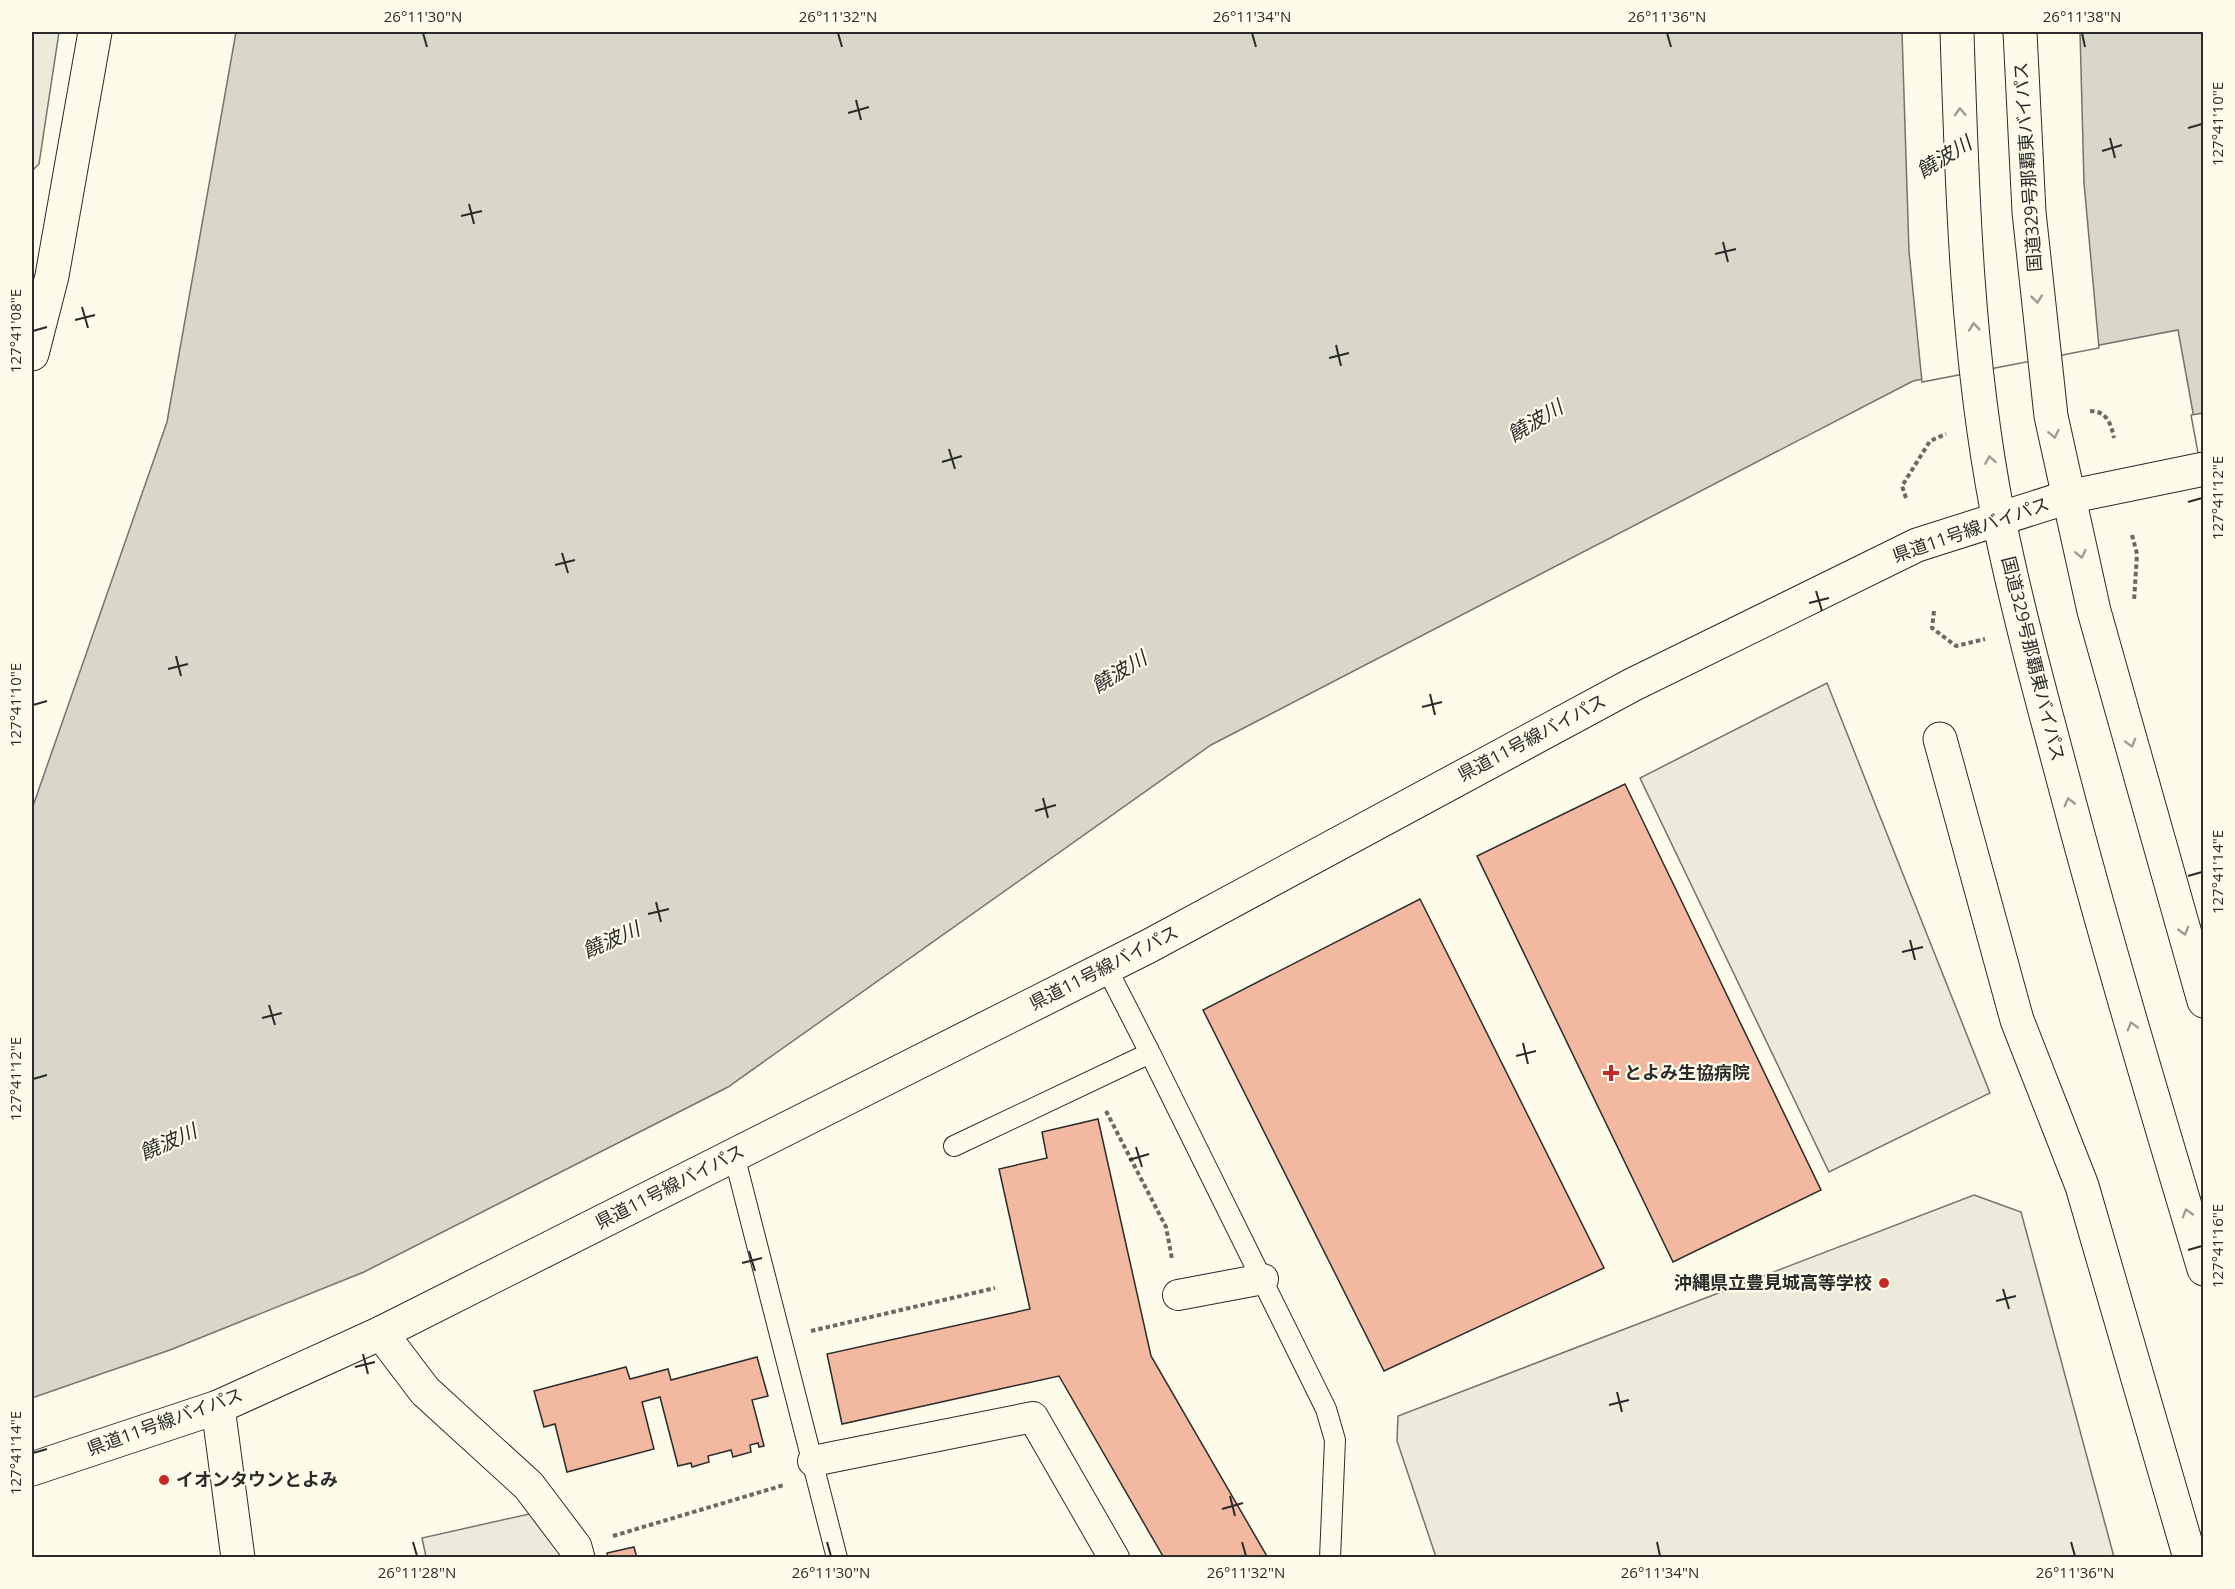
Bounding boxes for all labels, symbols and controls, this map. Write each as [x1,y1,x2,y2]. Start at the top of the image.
text: 26°11'30"N [384,6,462,26]
text: 26°11'32"N [799,6,877,26]
text: 26°11'34"N [1213,6,1291,26]
text: 26°11'36"N [1628,6,1706,26]
text: 26°11'38"N [2043,6,2121,26]
street label: 国道329号那覇東バイパス [2008,61,2046,273]
text: 127°41'10"E [2207,82,2227,166]
one-way arrow [1953,108,1966,117]
water label: 饒波川 [1911,128,1978,184]
text: 127°41'08"E [5,289,25,373]
one-way arrow [2030,295,2043,304]
one-way arrow [1968,323,1981,332]
water label: 饒波川 [1502,393,1569,448]
one-way arrow [2047,429,2060,439]
one-way arrow [1984,455,1996,465]
text: 127°41'12"E [2207,456,2227,540]
street label: 県道11号線バイパス [1889,491,2052,567]
one-way arrow [2074,549,2087,559]
street label: 国道329号那覇東バイパス [1997,554,2071,764]
water label: 饒波川 [1086,644,1153,699]
text: 127°41'10"E [5,663,25,747]
street label: 県道11号線バイパス [1453,688,1610,786]
one-way arrow [2124,737,2136,748]
one-way arrow [2064,797,2077,807]
text: 127°41'14"E [2207,830,2227,914]
water label: 饒波川 [578,914,646,964]
street label: 県道11号線バイパス [1025,919,1182,1015]
one-way arrow [2176,925,2189,935]
one-way arrow [2127,1021,2139,1032]
text: 127°41'12"E [5,1037,25,1121]
place label: とよみ生協病院 [1624,1060,1750,1084]
marker: とよみ生協病院 [1602,1064,1620,1082]
water label: 饒波川 [135,1116,203,1166]
street label: 県道11号線バイパス [591,1138,748,1234]
text: 127°41'16"E [2207,1204,2227,1288]
one-way arrow [2182,1208,2194,1219]
place label: 沖縄県立豊見城高等学校 [1674,1270,1872,1294]
marker: 沖縄県立豊見城高等学校 [1877,1276,1891,1290]
street label: 県道11号線バイパス [83,1382,246,1460]
text: 127°41'14"E [5,1411,25,1495]
place label: イオンタウンとよみ [176,1467,338,1491]
marker: イオンタウンとよみ [157,1473,171,1487]
text: 26°11'28"N [378,1562,456,1582]
text: 26°11'30"N [792,1562,870,1582]
text: 26°11'32"N [1207,1562,1285,1582]
text: 26°11'34"N [1621,1562,1699,1582]
text: 26°11'36"N [2036,1562,2114,1582]

